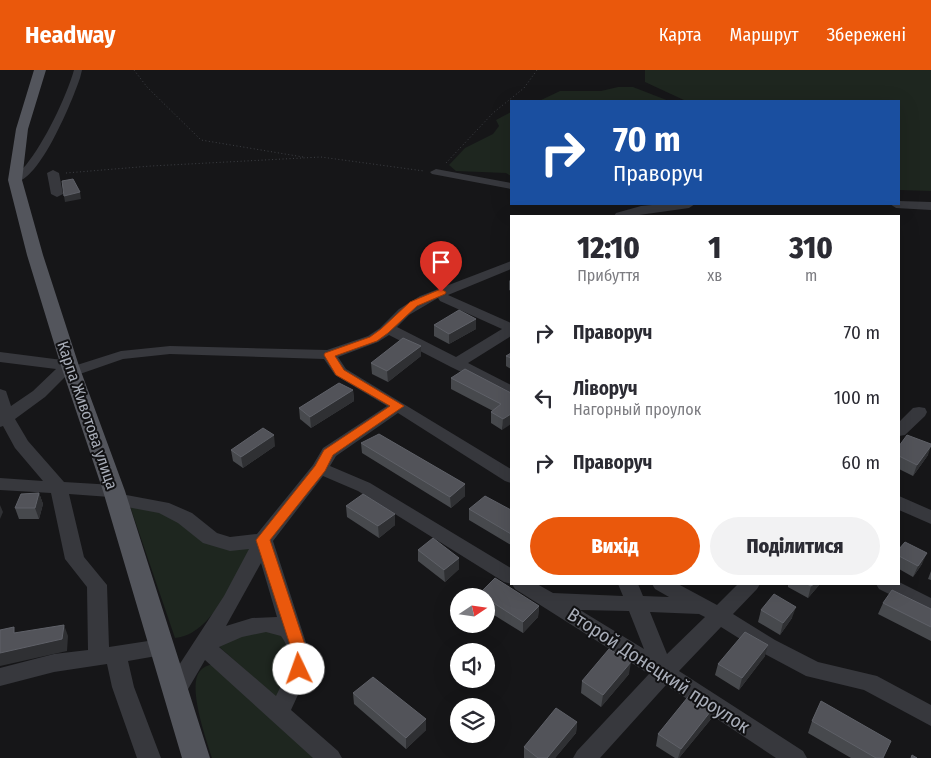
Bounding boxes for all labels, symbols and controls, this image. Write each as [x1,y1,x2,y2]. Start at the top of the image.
text: Headway [25,21,116,49]
text: Карта [659,24,702,46]
text: Маршрут [730,24,799,46]
text: Збережені [827,24,906,46]
text: 70 m [613,118,681,160]
icon: right [530,120,595,185]
text: Праворуч [613,160,703,187]
text: 12:10 [577,230,640,266]
text: 1 [708,230,721,266]
text: 310 [789,230,833,266]
pin [420,241,462,292]
icon: arrive [427,248,455,276]
text: Прибуття [577,266,640,285]
text: хв [707,266,722,285]
text: m [805,266,817,285]
icon: right [530,319,558,347]
text: Праворуч [573,321,652,344]
text: 70 m [844,321,880,344]
street label: Карпа Животова улица [53,339,122,492]
text: Ліворуч [573,377,638,400]
icon: left [530,384,558,412]
text: 100 m [834,386,880,409]
text: Нагорный проулок [573,400,701,419]
icon: right [530,449,558,477]
text: Праворуч [573,451,652,474]
text: 60 m [842,451,880,474]
button: Вихід [530,517,700,575]
button: Поділитися [710,517,880,575]
north arrow [450,588,495,632]
map controls [450,588,495,743]
street label: Второй Донецкий проулок [563,603,754,738]
position arrow [272,642,324,694]
button: sound [450,643,495,688]
button: layers [450,698,495,743]

